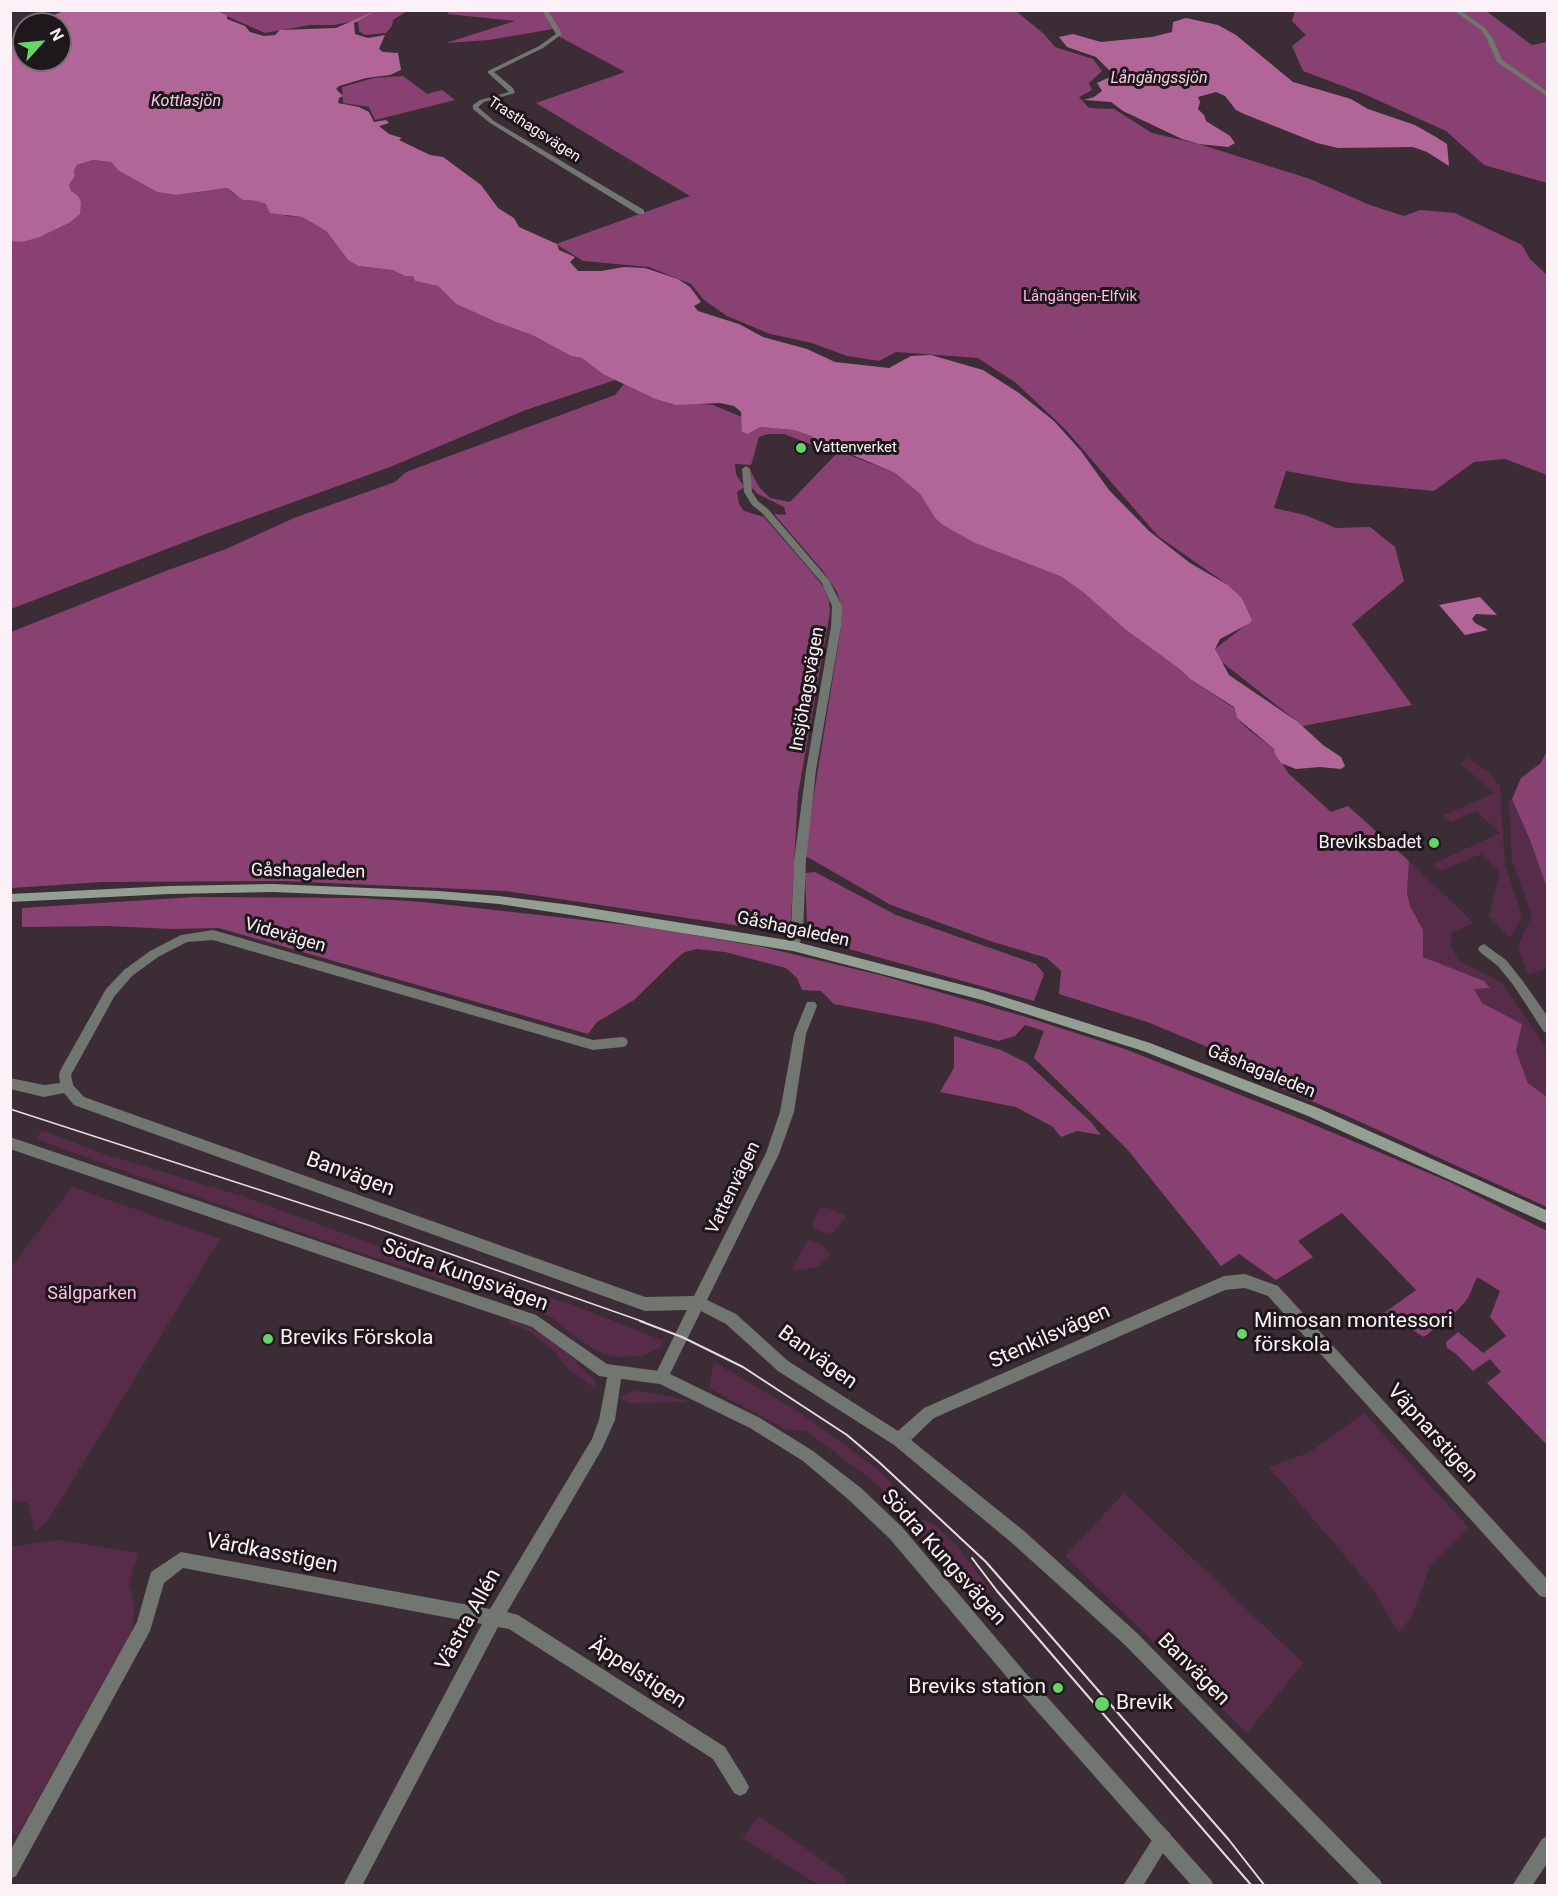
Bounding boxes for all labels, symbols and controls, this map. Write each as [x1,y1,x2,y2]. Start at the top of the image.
north arrow [12,12,72,72]
text: N [46,25,68,44]
water label: Långängssjön [1111,69,1207,89]
water label: Kottlasjön [151,92,221,112]
street label: Trasthagsvägen [484,93,584,167]
park label: Långängen-Elfvik [1023,288,1137,306]
place label: Vattenverket [813,439,897,457]
marker: Vattenverket [794,441,808,455]
street label: Insjöhagsvägen [786,625,830,753]
place label: Breviksbadet [1318,832,1422,854]
marker: Breviksbadet [1427,836,1441,850]
street label: Gåshagaleden [251,860,365,884]
street label: Gåshagaleden [735,908,851,952]
street label: Videvägen [242,914,328,958]
street label: Gåshagaleden [1204,1041,1318,1103]
street label: Vattenvägen [702,1138,766,1238]
street label: Banvägen [302,1147,398,1203]
street label: Södra Kungsvägen [379,1234,551,1318]
park label: Sälgparken [47,1283,137,1305]
street label: Stenkilsvägen [986,1299,1114,1375]
place label: Mimosan montessori förskola [1254,1309,1453,1359]
street label: Banvägen [772,1321,862,1395]
place label: Breviks Förskola [280,1326,433,1352]
marker: Mimosan montessori förskola [1235,1327,1249,1341]
marker: Breviks Förskola [261,1332,275,1346]
street label: Väpnarstigen [1381,1380,1483,1488]
street label: Södra Kungsvägen [875,1485,1011,1631]
street label: Vårdkasstigen [204,1529,340,1579]
street label: Västra Allén [431,1565,507,1675]
street label: Banvägen [1152,1629,1234,1711]
street label: Äppelstigen [584,1633,690,1715]
place label: Breviks station [908,1675,1046,1701]
marker: Breviks station [1051,1681,1065,1695]
place label: Brevik [1116,1691,1173,1717]
marker: Brevik [1093,1695,1111,1713]

